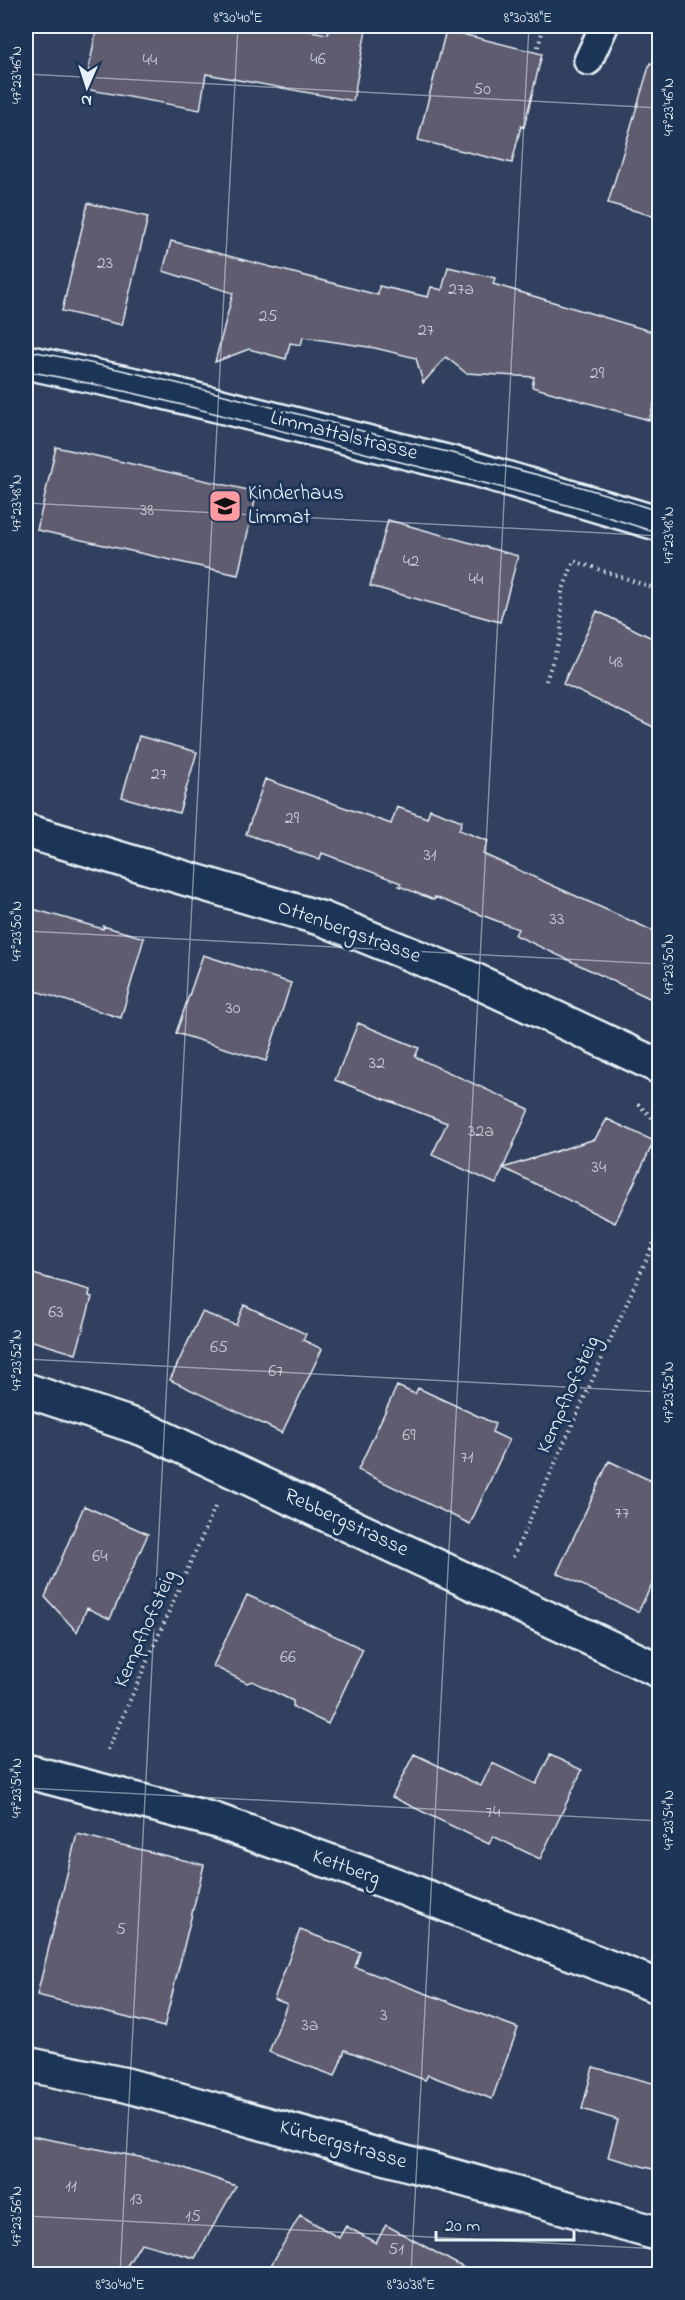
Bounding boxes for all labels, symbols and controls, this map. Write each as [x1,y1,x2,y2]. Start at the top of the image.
text: 8°30'40"E [213,7,263,29]
text: 8°30'38"E [504,7,552,29]
text: 47°23'46"N [6,46,28,104]
house number: 46 [310,47,326,73]
house number: 44 [143,48,158,74]
north arrow [57,57,117,117]
house number: 50 [473,77,491,103]
text: 47°23'46"N [658,78,680,136]
text: N [80,88,92,112]
house number: 23 [97,251,113,277]
house number: 27a [448,277,474,303]
house number: 25 [258,304,278,330]
house number: 27 [418,318,435,344]
house number: 29 [590,361,605,387]
street label: Limmattalstrasse [267,403,421,469]
text: 47°23'48"N [6,474,28,532]
place label: Kinderhaus Limmat [248,479,344,533]
school or university icon: Kinderhaus Limmat [207,488,243,524]
house number: 38 [140,498,154,524]
text: 47°23'48"N [658,506,680,564]
house number: 42 [403,549,419,575]
house number: 44 [469,567,484,593]
house number: 48 [609,650,623,676]
house number: 27 [151,762,168,788]
house number: 29 [285,806,300,832]
house number: 31 [423,843,437,869]
street label: Ottenbergstrasse [272,892,425,974]
text: 47°23'50"N [6,901,28,961]
house number: 33 [550,907,564,933]
text: 47°23'50"N [658,934,680,994]
house number: 30 [225,996,241,1022]
house number: 32 [369,1051,385,1077]
house number: 32a [468,1119,494,1145]
house number: 34 [592,1155,607,1181]
house number: 63 [48,1300,64,1326]
text: 47°23'52"N [6,1329,28,1391]
street label: Kempfhofsteig [530,1331,610,1459]
house number: 65 [210,1335,228,1361]
house number: 67 [268,1359,284,1385]
text: 47°23'52"N [658,1361,680,1423]
house number: 69 [402,1423,416,1449]
house number: 71 [460,1445,474,1471]
street label: Rebbergstrasse [278,1481,414,1567]
house number: 77 [615,1501,630,1527]
house number: 64 [92,1544,108,1570]
street label: Kempfhofsteig [107,1565,187,1693]
house number: 66 [280,1645,296,1671]
text: 47°23'54"N [6,1758,28,1818]
text: 47°23'54"N [658,1790,680,1850]
house number: 74 [486,1800,501,1826]
street label: Kettberg [307,1842,384,1896]
house number: 5 [116,1917,126,1943]
house number: 3 [380,2003,388,2029]
house number: 3a [301,2013,319,2039]
street label: Kürbergstrasse [275,2112,411,2180]
house number: 11 [65,2174,77,2200]
text: 47°23'56"N [6,2186,28,2246]
house number: 13 [129,2187,143,2213]
house number: 15 [185,2204,201,2230]
scale bar [436,2204,574,2242]
text: 20 m [445,2214,480,2240]
house number: 51 [388,2237,404,2263]
text: 8°30'40"E [95,2274,145,2296]
text: 8°30'38"E [387,2274,435,2296]

